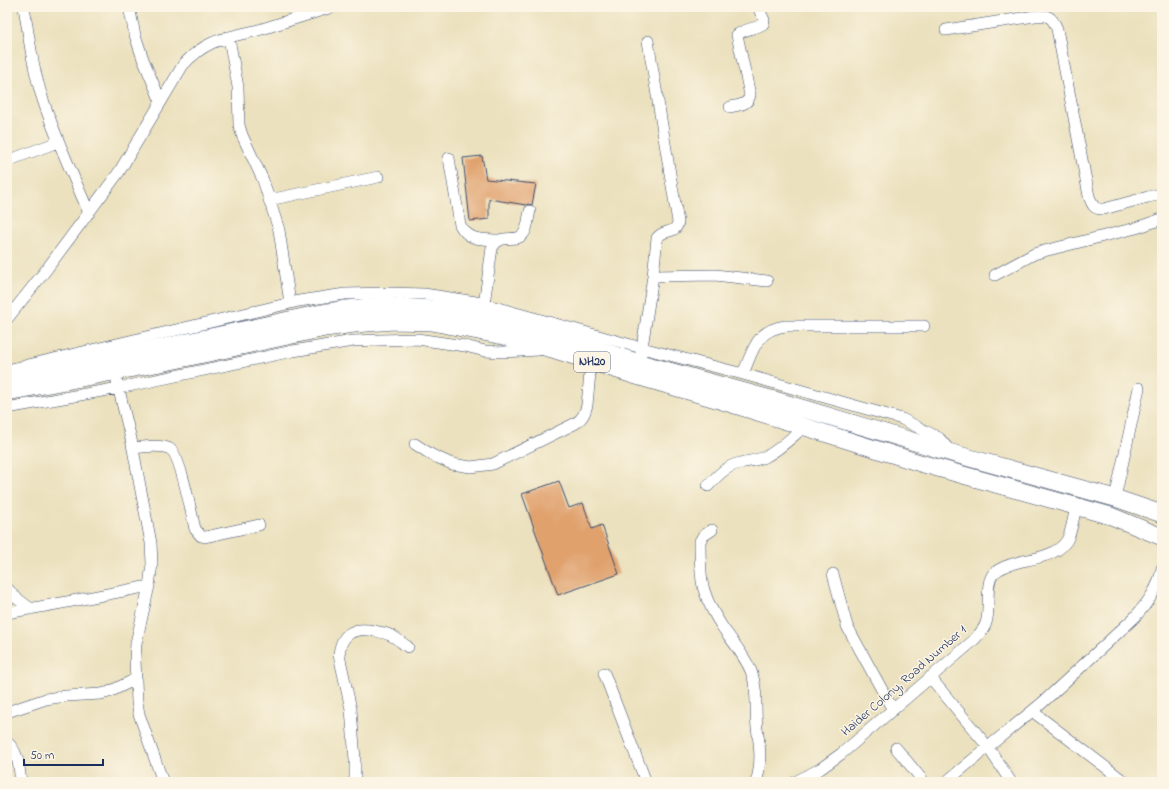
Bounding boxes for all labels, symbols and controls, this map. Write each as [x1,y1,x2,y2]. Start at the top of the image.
road number: NH20 [574,352,610,372]
street label: Haider Colony, Road Number 1 [837,621,972,742]
scale bar [24,741,103,767]
text: 50 m [30,747,54,765]

